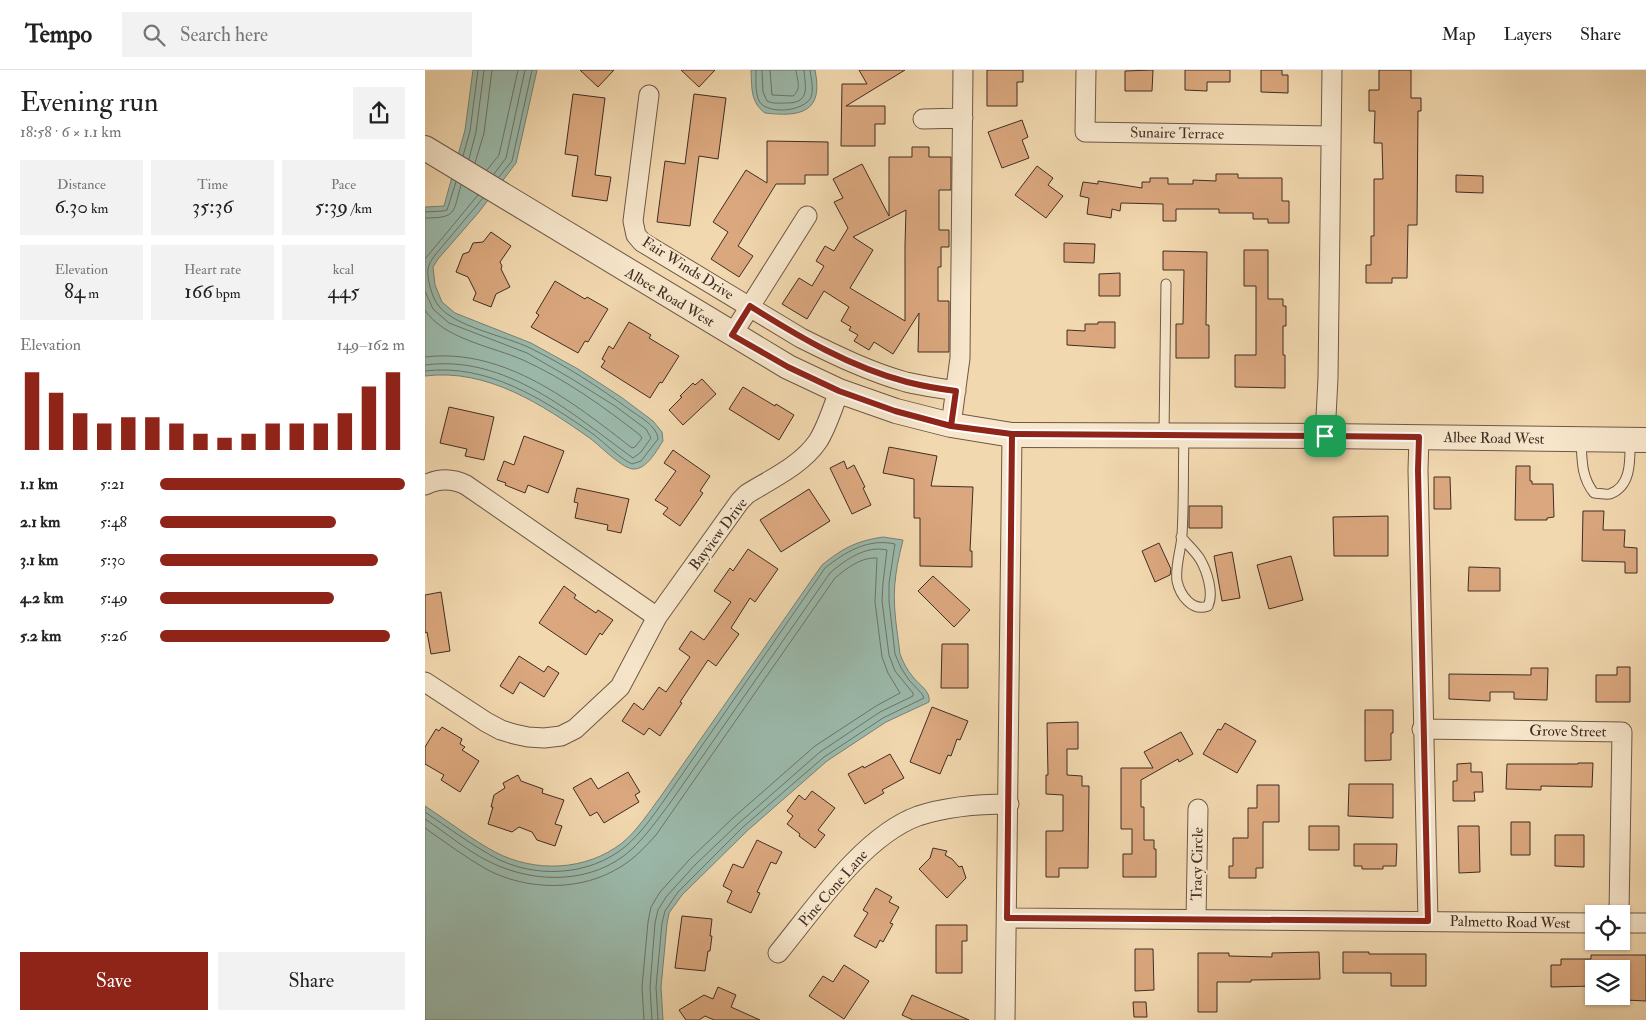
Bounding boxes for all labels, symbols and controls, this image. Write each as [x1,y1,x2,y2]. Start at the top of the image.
search box [122,12,472,57]
text: Tempo [25,19,92,50]
icon: search [140,21,168,49]
text: Search here [180,23,268,47]
text: Map [1442,23,1476,46]
text: Layers [1504,23,1552,46]
text: Share [1580,23,1621,46]
text: Evening run [20,85,158,120]
button: share [353,87,405,139]
text: 18:58 · 6 × 1.1 km [20,122,121,142]
street label: Sunaire Terrace [1130,123,1224,144]
text: Distance [57,176,106,193]
text: Time [197,176,228,193]
text: Pace [331,176,356,193]
text: 6.30 [55,193,88,220]
text: 35:36 [192,193,233,220]
text: 5:39 [315,193,348,220]
text: km [88,200,108,217]
text: /km [348,200,372,217]
street label: Fair Winds Drive [638,233,737,304]
text: Elevation [55,261,108,278]
text: Heart rate [184,261,241,278]
text: kcal [333,261,354,278]
street label: Albee Road West [621,263,718,332]
text: 84 [64,278,85,305]
text: 166 [184,278,213,305]
text: 445 [328,278,359,305]
text: m [85,285,99,302]
text: bpm [213,285,241,302]
text: Elevation [20,335,81,355]
text: 149–162 m [337,335,405,355]
pin [1304,415,1346,457]
icon: arrive [1311,422,1339,450]
street label: Albee Road West [1442,428,1545,449]
text: 1.1 km [20,474,58,494]
text: 5:21 [100,474,125,494]
street label: Bayview Drive [685,494,752,574]
text: 2.1 km [20,512,60,532]
text: 5:48 [100,512,127,532]
text: 3.1 km [20,550,58,570]
text: 5:30 [100,550,125,570]
text: 4.2 km [20,588,64,608]
text: 5:49 [100,588,128,608]
text: 5.2 km [20,626,61,646]
text: 5:26 [100,626,127,646]
street label: Grove Street [1529,721,1607,742]
street label: Tracy Circle [1187,827,1208,901]
street label: Pine Cone Lane [795,846,872,931]
map controls [1585,905,1630,1005]
button: locate [1585,905,1630,950]
street label: Palmetto Road West [1449,912,1571,933]
button: Save [20,952,208,1010]
button: Share [218,952,405,1010]
button: layers [1585,960,1630,1005]

